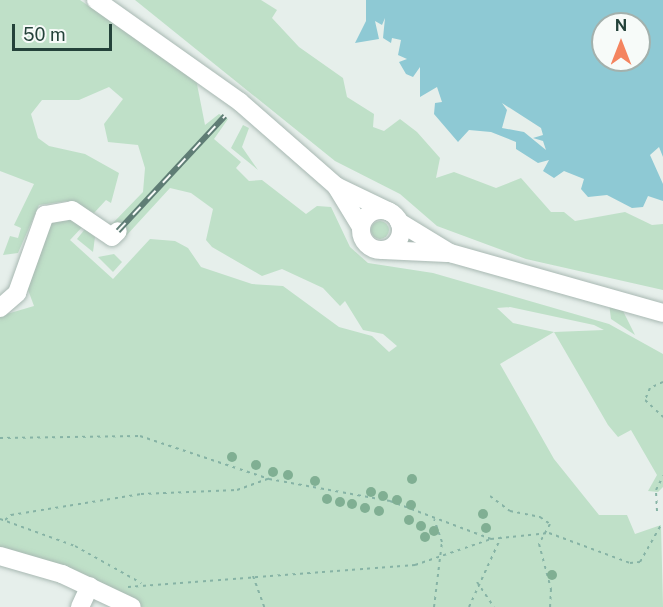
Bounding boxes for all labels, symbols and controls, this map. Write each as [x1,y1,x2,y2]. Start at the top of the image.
scale bar [15,12,116,50]
north arrow [591,12,651,72]
text: N [615,16,627,35]
text: 50 m [23,24,66,45]

